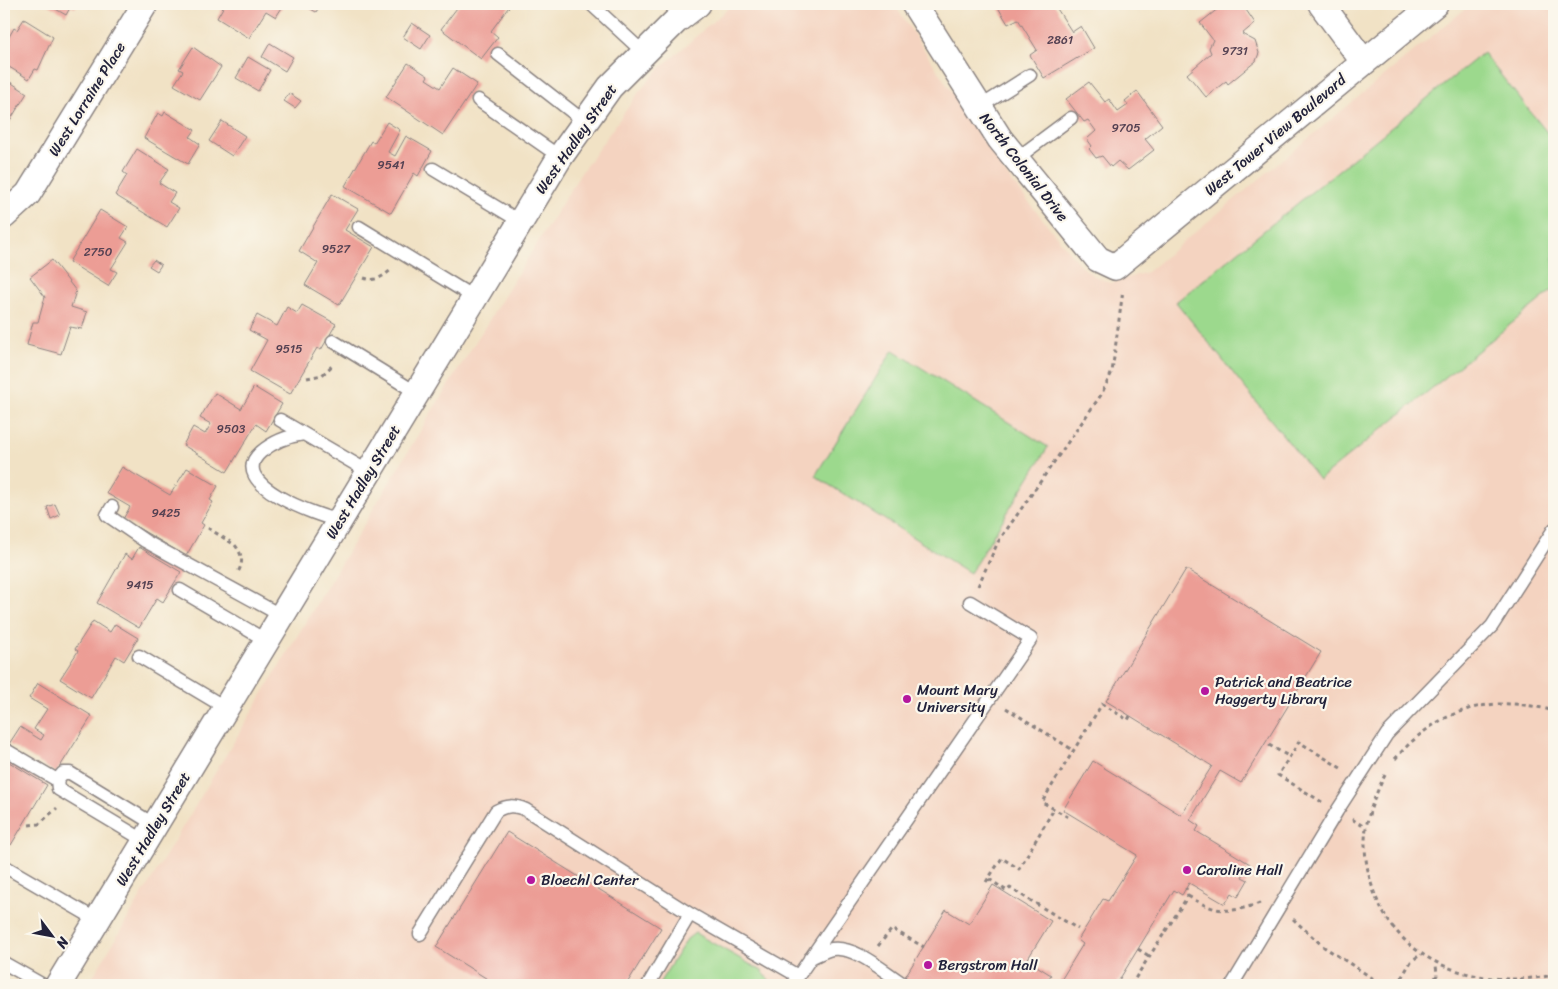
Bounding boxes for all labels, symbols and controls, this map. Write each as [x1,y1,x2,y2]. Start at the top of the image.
house number: 2861 [1047,29,1073,51]
street label: West Lorraine Place [41,36,133,161]
house number: 9731 [1222,40,1248,62]
street label: West Tower View Boulevard [1198,67,1353,202]
street label: West Hadley Street [528,78,624,199]
street label: North Colonial Drive [973,107,1075,228]
house number: 9705 [1111,117,1141,139]
house number: 9541 [377,154,405,176]
house number: 9527 [322,238,351,260]
house number: 2750 [84,241,113,263]
house number: 9515 [275,338,303,360]
house number: 9503 [217,418,246,440]
street label: West Hadley Street [319,419,408,544]
house number: 9425 [151,502,181,524]
house number: 9415 [126,574,154,596]
place label: Patrick and Beatrice Haggerty Library [1215,669,1352,712]
place label: Mount Mary University [917,677,998,720]
marker: Patrick and Beatrice Haggerty Library [1199,685,1211,697]
marker: Mount Mary University [901,693,913,705]
street label: West Hadley Street [109,766,198,891]
place label: Caroline Hall [1197,857,1283,883]
marker: Caroline Hall [1181,864,1193,876]
place label: Bloechl Center [541,867,639,893]
marker: Bloechl Center [525,874,537,886]
north arrow [28,912,78,962]
text: N [49,931,76,954]
place label: Bergstrom Hall [938,952,1038,978]
marker: Bergstrom Hall [922,959,934,971]

